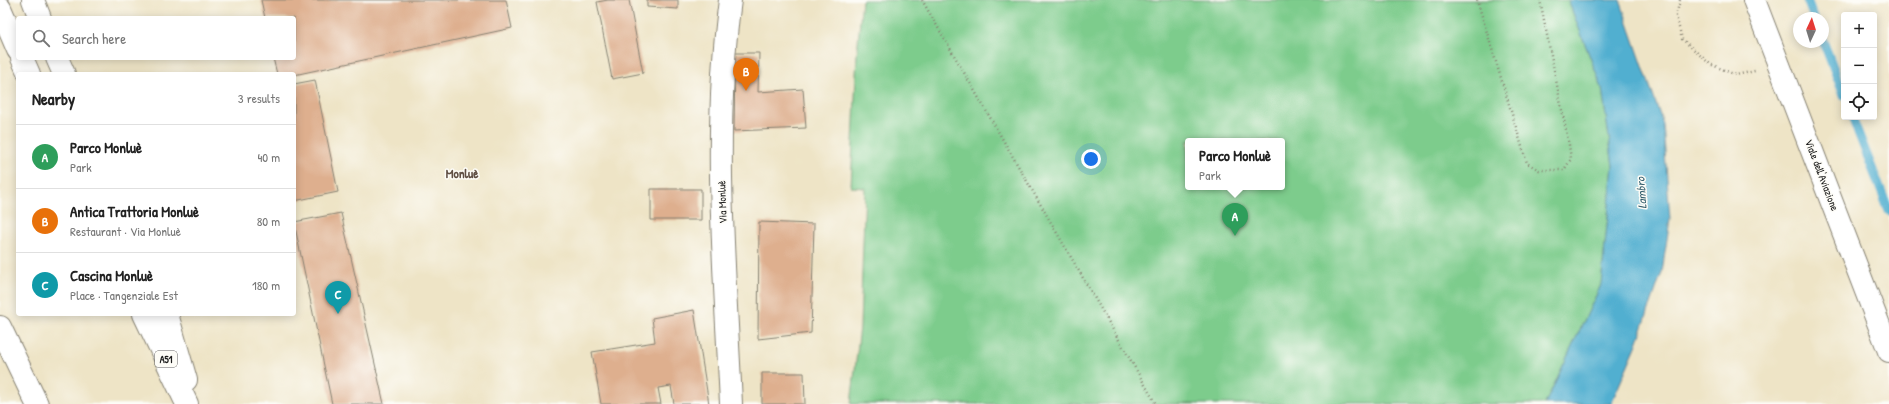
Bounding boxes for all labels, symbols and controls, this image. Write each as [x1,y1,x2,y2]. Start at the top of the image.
north arrow [1793,12,1829,48]
map controls [1841,12,1877,120]
button: + [1841,12,1877,48]
search box [16,16,296,60]
icon: search [30,27,52,49]
text: Search here [62,28,126,49]
button: − [1841,48,1877,84]
pin: B [733,58,759,91]
button: locate [1841,84,1877,120]
text: Nearby [32,87,75,110]
text: 3 results [238,89,280,107]
text: Parco Monluè [70,137,142,158]
street label: Viale dell'Aviazione [1802,137,1842,213]
popup [1185,138,1285,190]
text: Parco Monluè [1199,145,1271,166]
text: A [42,148,48,166]
text: 40 m [257,148,280,166]
your location [1081,149,1101,169]
text: Park [70,158,92,176]
district label: Monluè [446,164,479,182]
text: Park [1199,166,1221,184]
water label: Lambro [1631,175,1651,209]
street label: Via Monluè [714,180,730,224]
text: Antica Trattoria Monluè [70,201,199,222]
pin: A [1222,203,1248,236]
text: B [42,212,48,230]
text: 80 m [257,212,280,230]
text: Restaurant · Via Monluè [70,222,181,240]
text: Cascina Monluè [70,265,153,286]
text: C [41,276,49,294]
text: 180 m [252,276,280,294]
pin: C [325,281,351,314]
text: Place · Tangenziale Est [70,286,178,304]
road number: A51 [155,351,177,367]

